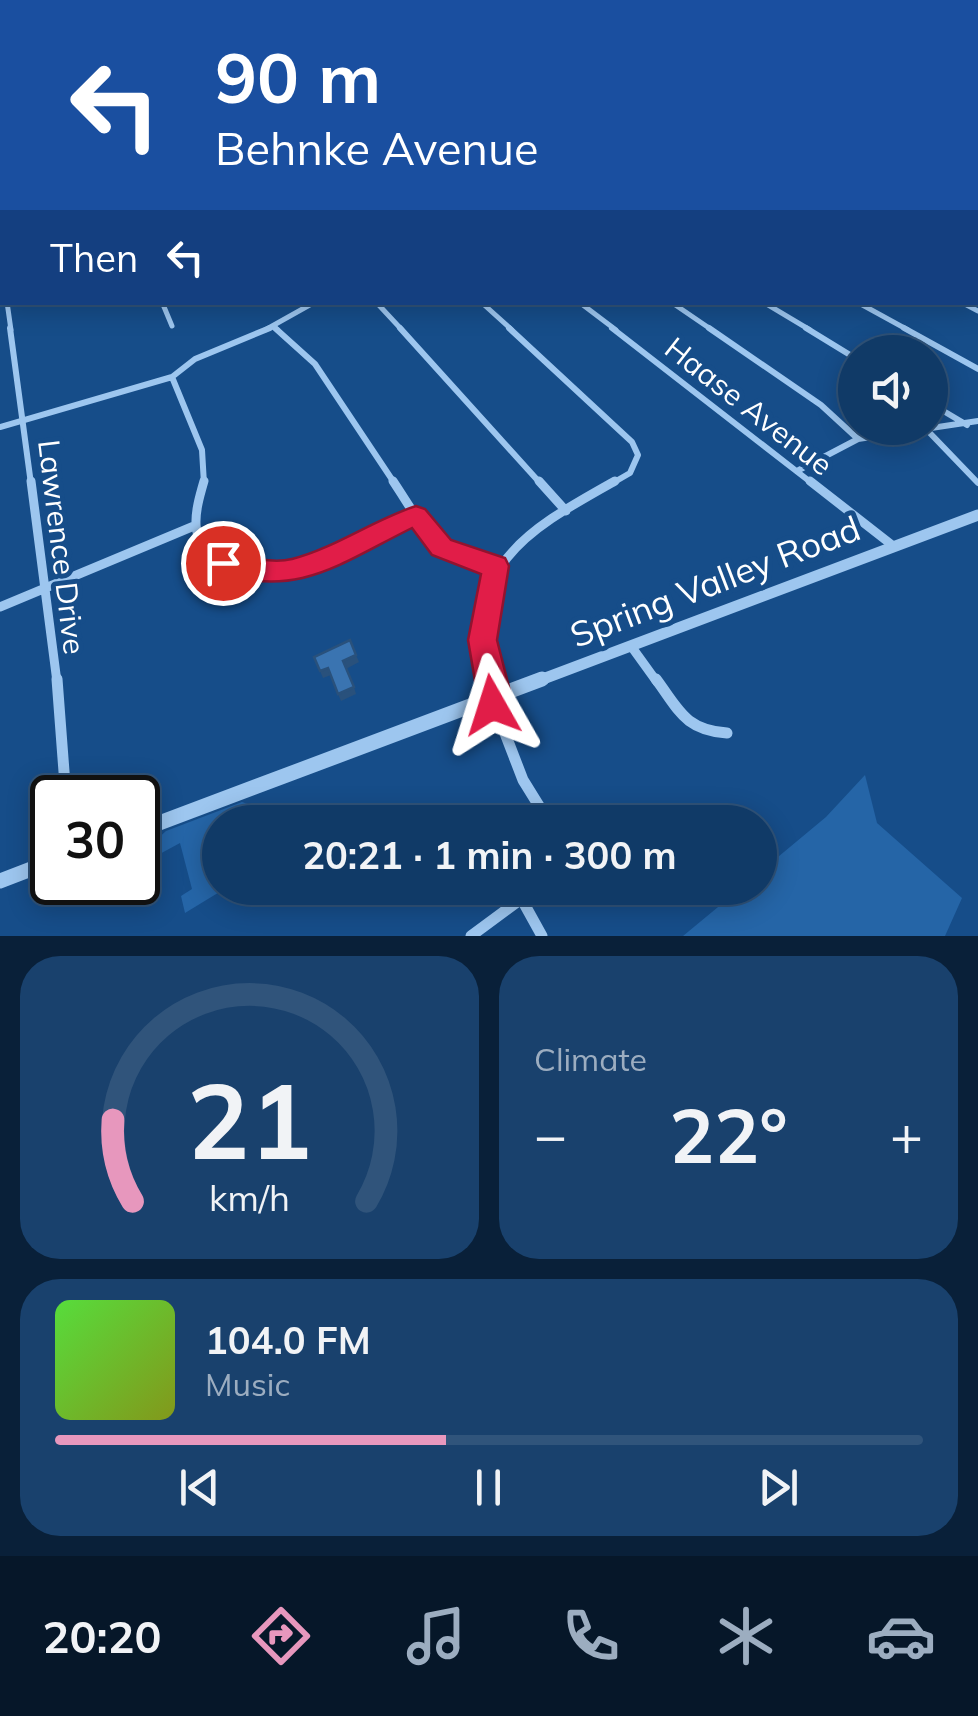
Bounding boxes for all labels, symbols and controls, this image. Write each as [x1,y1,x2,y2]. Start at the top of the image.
text: 90 m [215,33,381,121]
icon: left [50,40,180,170]
text: Behnke Avenue [215,120,538,176]
icon: left [158,230,213,285]
text: Then [50,234,138,282]
street label: Haase Avenue [658,329,840,483]
map controls [838,335,948,445]
button: sound [838,335,948,445]
street label: Lawrence Drive [30,437,94,657]
street label: Spring Valley Road [564,505,866,657]
pin [181,521,266,606]
icon: arrive [196,536,251,591]
position arrow [440,653,544,757]
speed limit sign: 30 [30,775,160,905]
text: 20:21 · 1 min · 300 m [302,831,677,879]
text: Climate [534,1039,647,1079]
text: 21 [187,1054,312,1185]
text: 22° [669,1088,788,1182]
text: − [534,1100,567,1169]
text: + [890,1100,923,1169]
text: km/h [209,1175,290,1220]
text: 104.0 FM [205,1316,371,1364]
text: Music [205,1364,290,1404]
icon: previous [172,1460,227,1515]
icon: pause [461,1460,516,1515]
icon: next [751,1460,806,1515]
icon: directions [246,1601,316,1671]
icon: music [401,1601,471,1671]
icon: phone [556,1601,626,1671]
icon: climate [711,1601,781,1671]
icon: car [866,1601,936,1671]
text: 20:20 [42,1608,162,1664]

